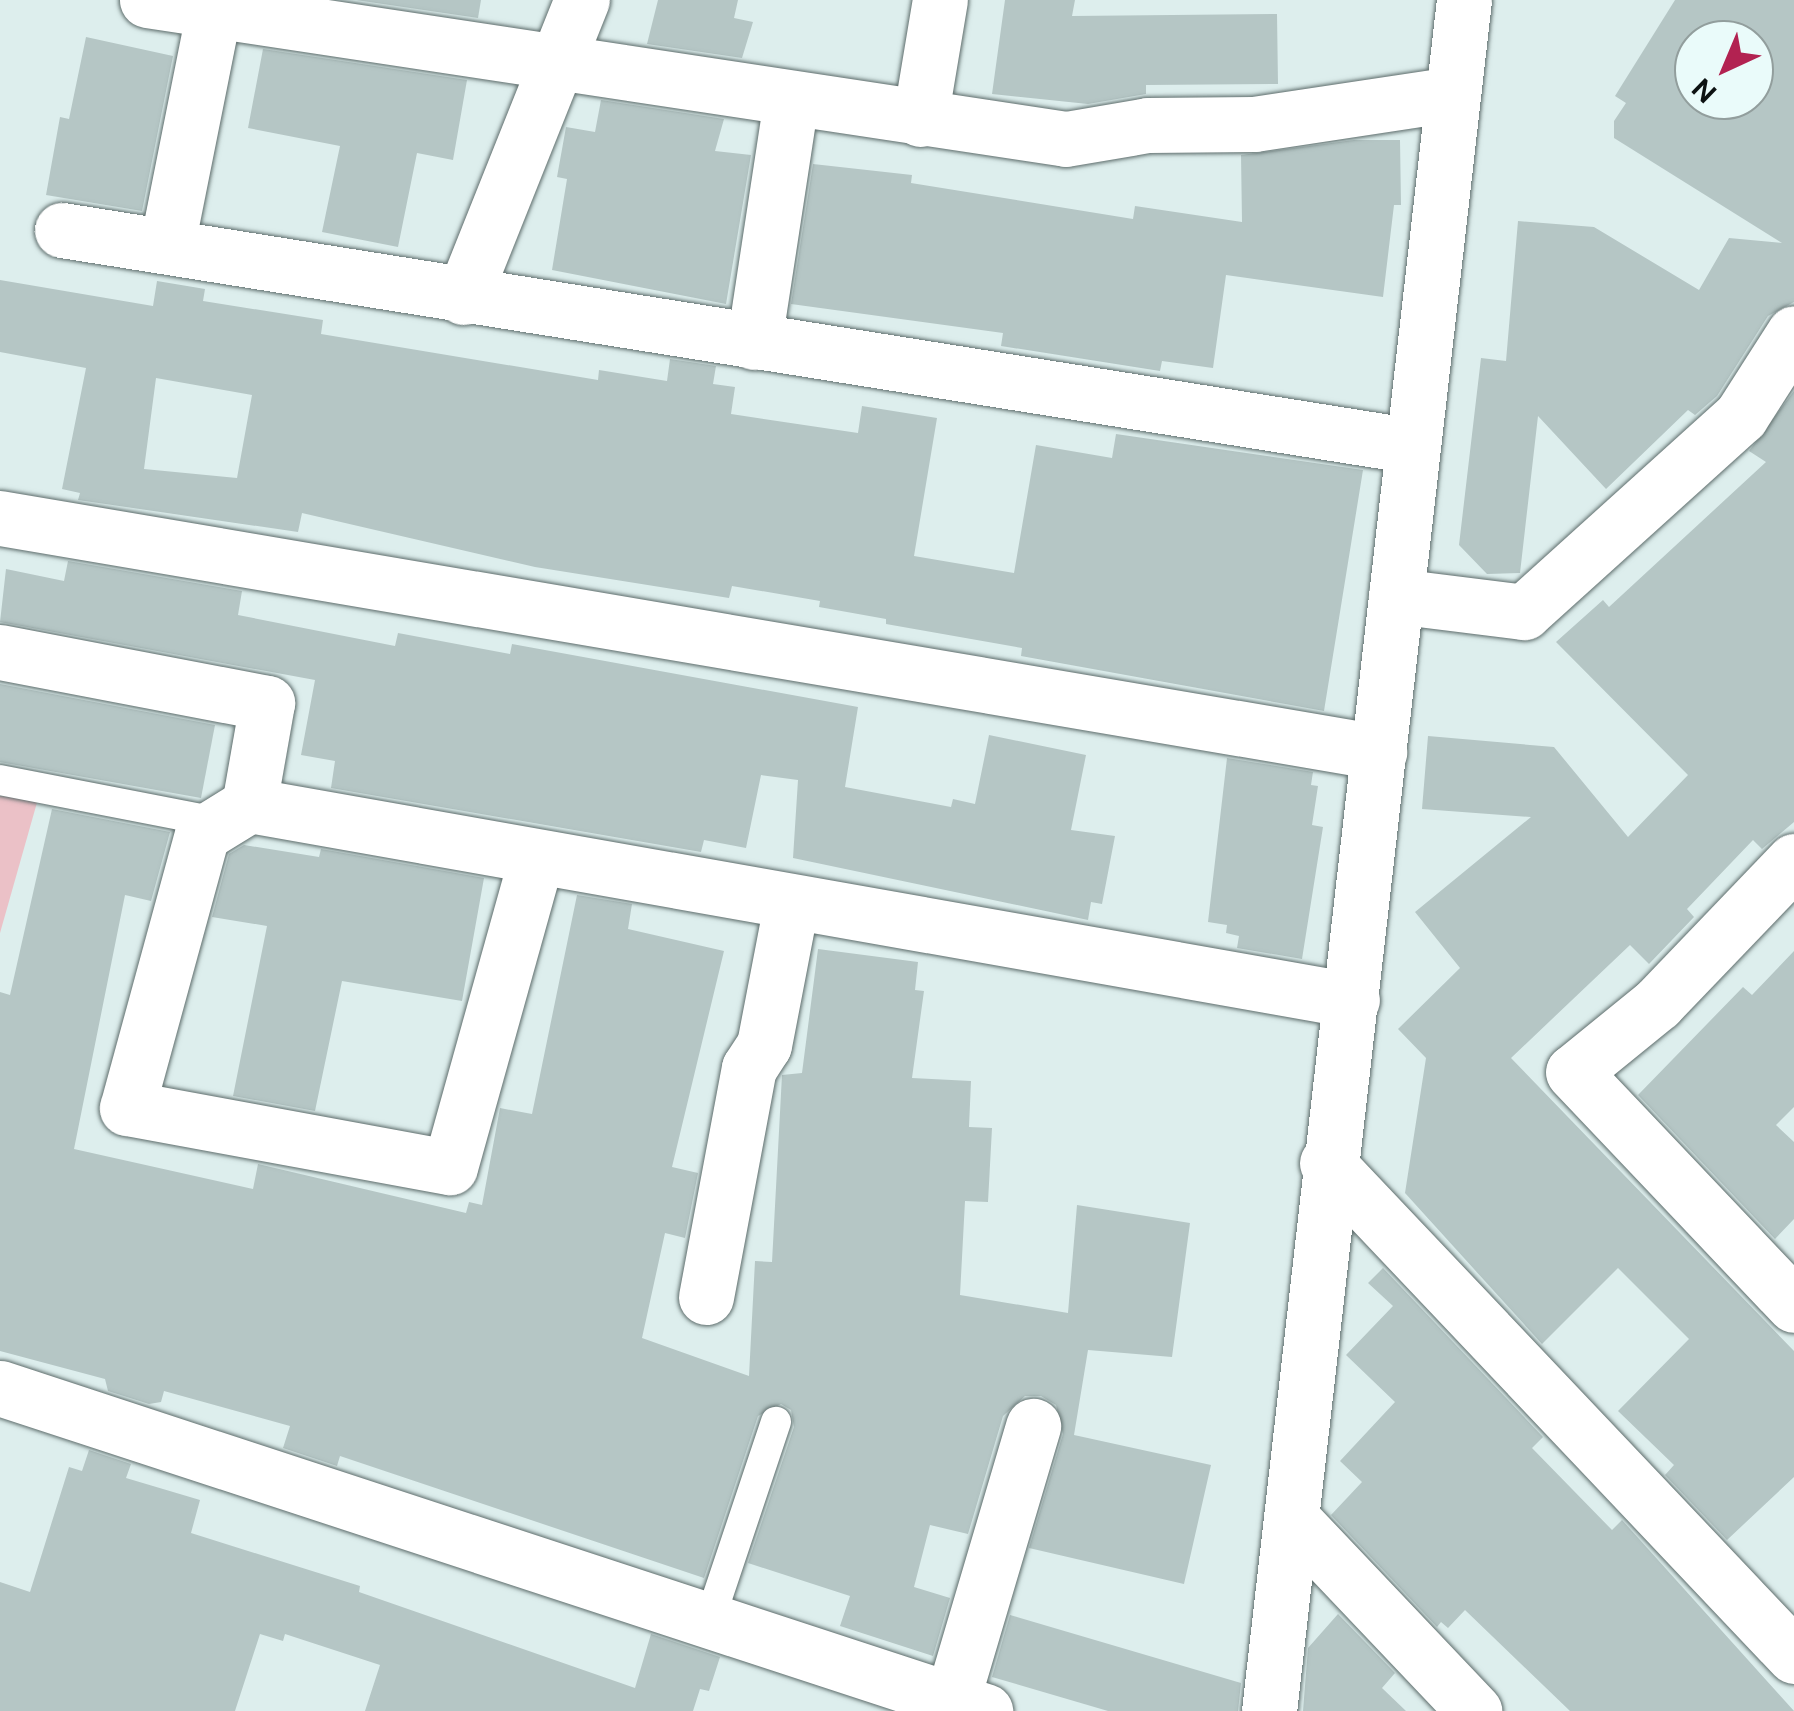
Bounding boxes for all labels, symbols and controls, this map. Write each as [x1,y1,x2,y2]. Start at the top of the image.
north arrow [1674,20,1774,120]
text: N [1684,70,1724,111]

